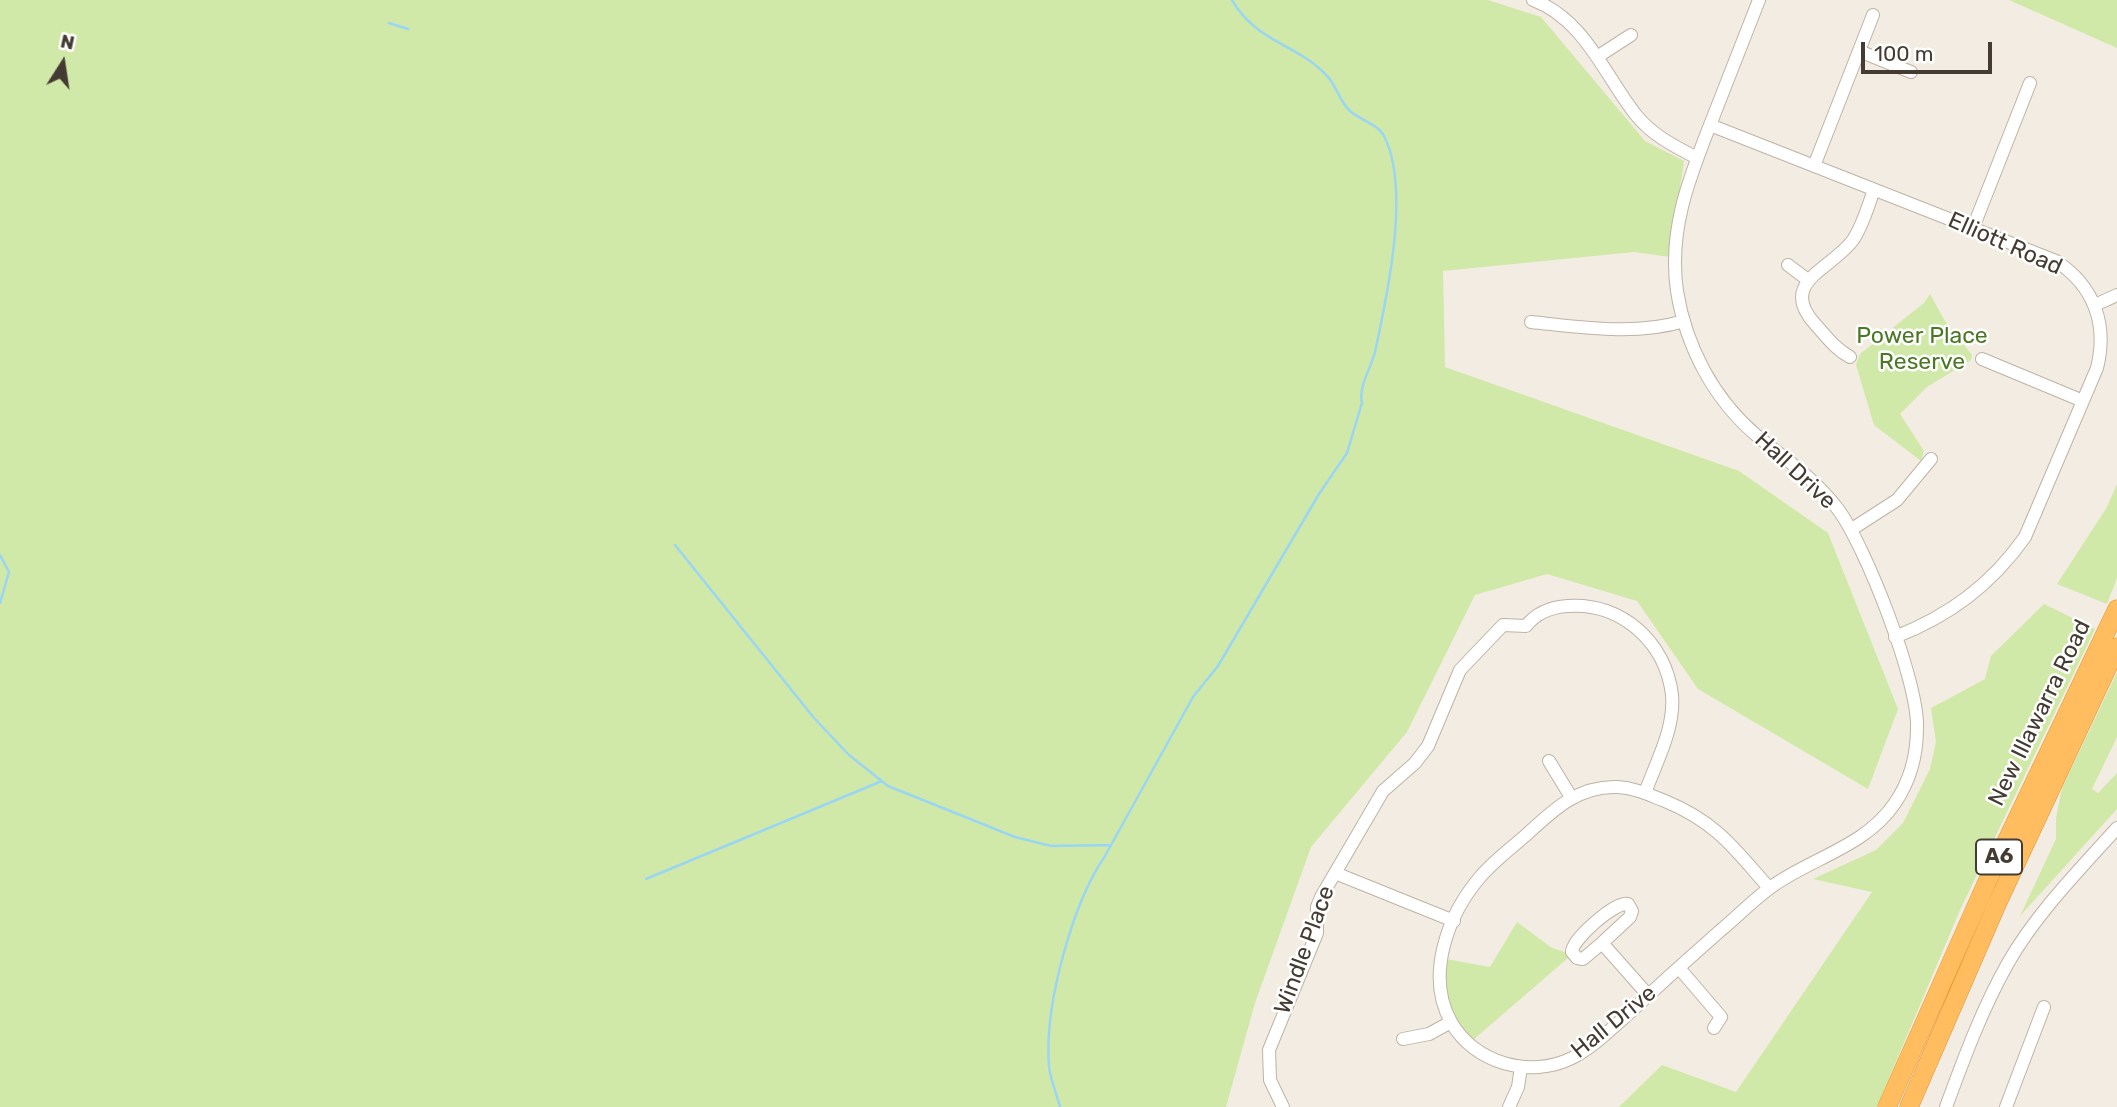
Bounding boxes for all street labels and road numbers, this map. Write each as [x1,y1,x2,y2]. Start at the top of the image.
street label: Elliott Road [1944,207,2066,281]
street label: Hall Drive [1749,426,1841,516]
street label: New Illawarra Road [1983,615,2097,811]
road number: A6 [1976,840,2022,874]
street label: Windle Place [1269,882,1341,1018]
street label: Hall Drive [1566,979,1662,1065]

